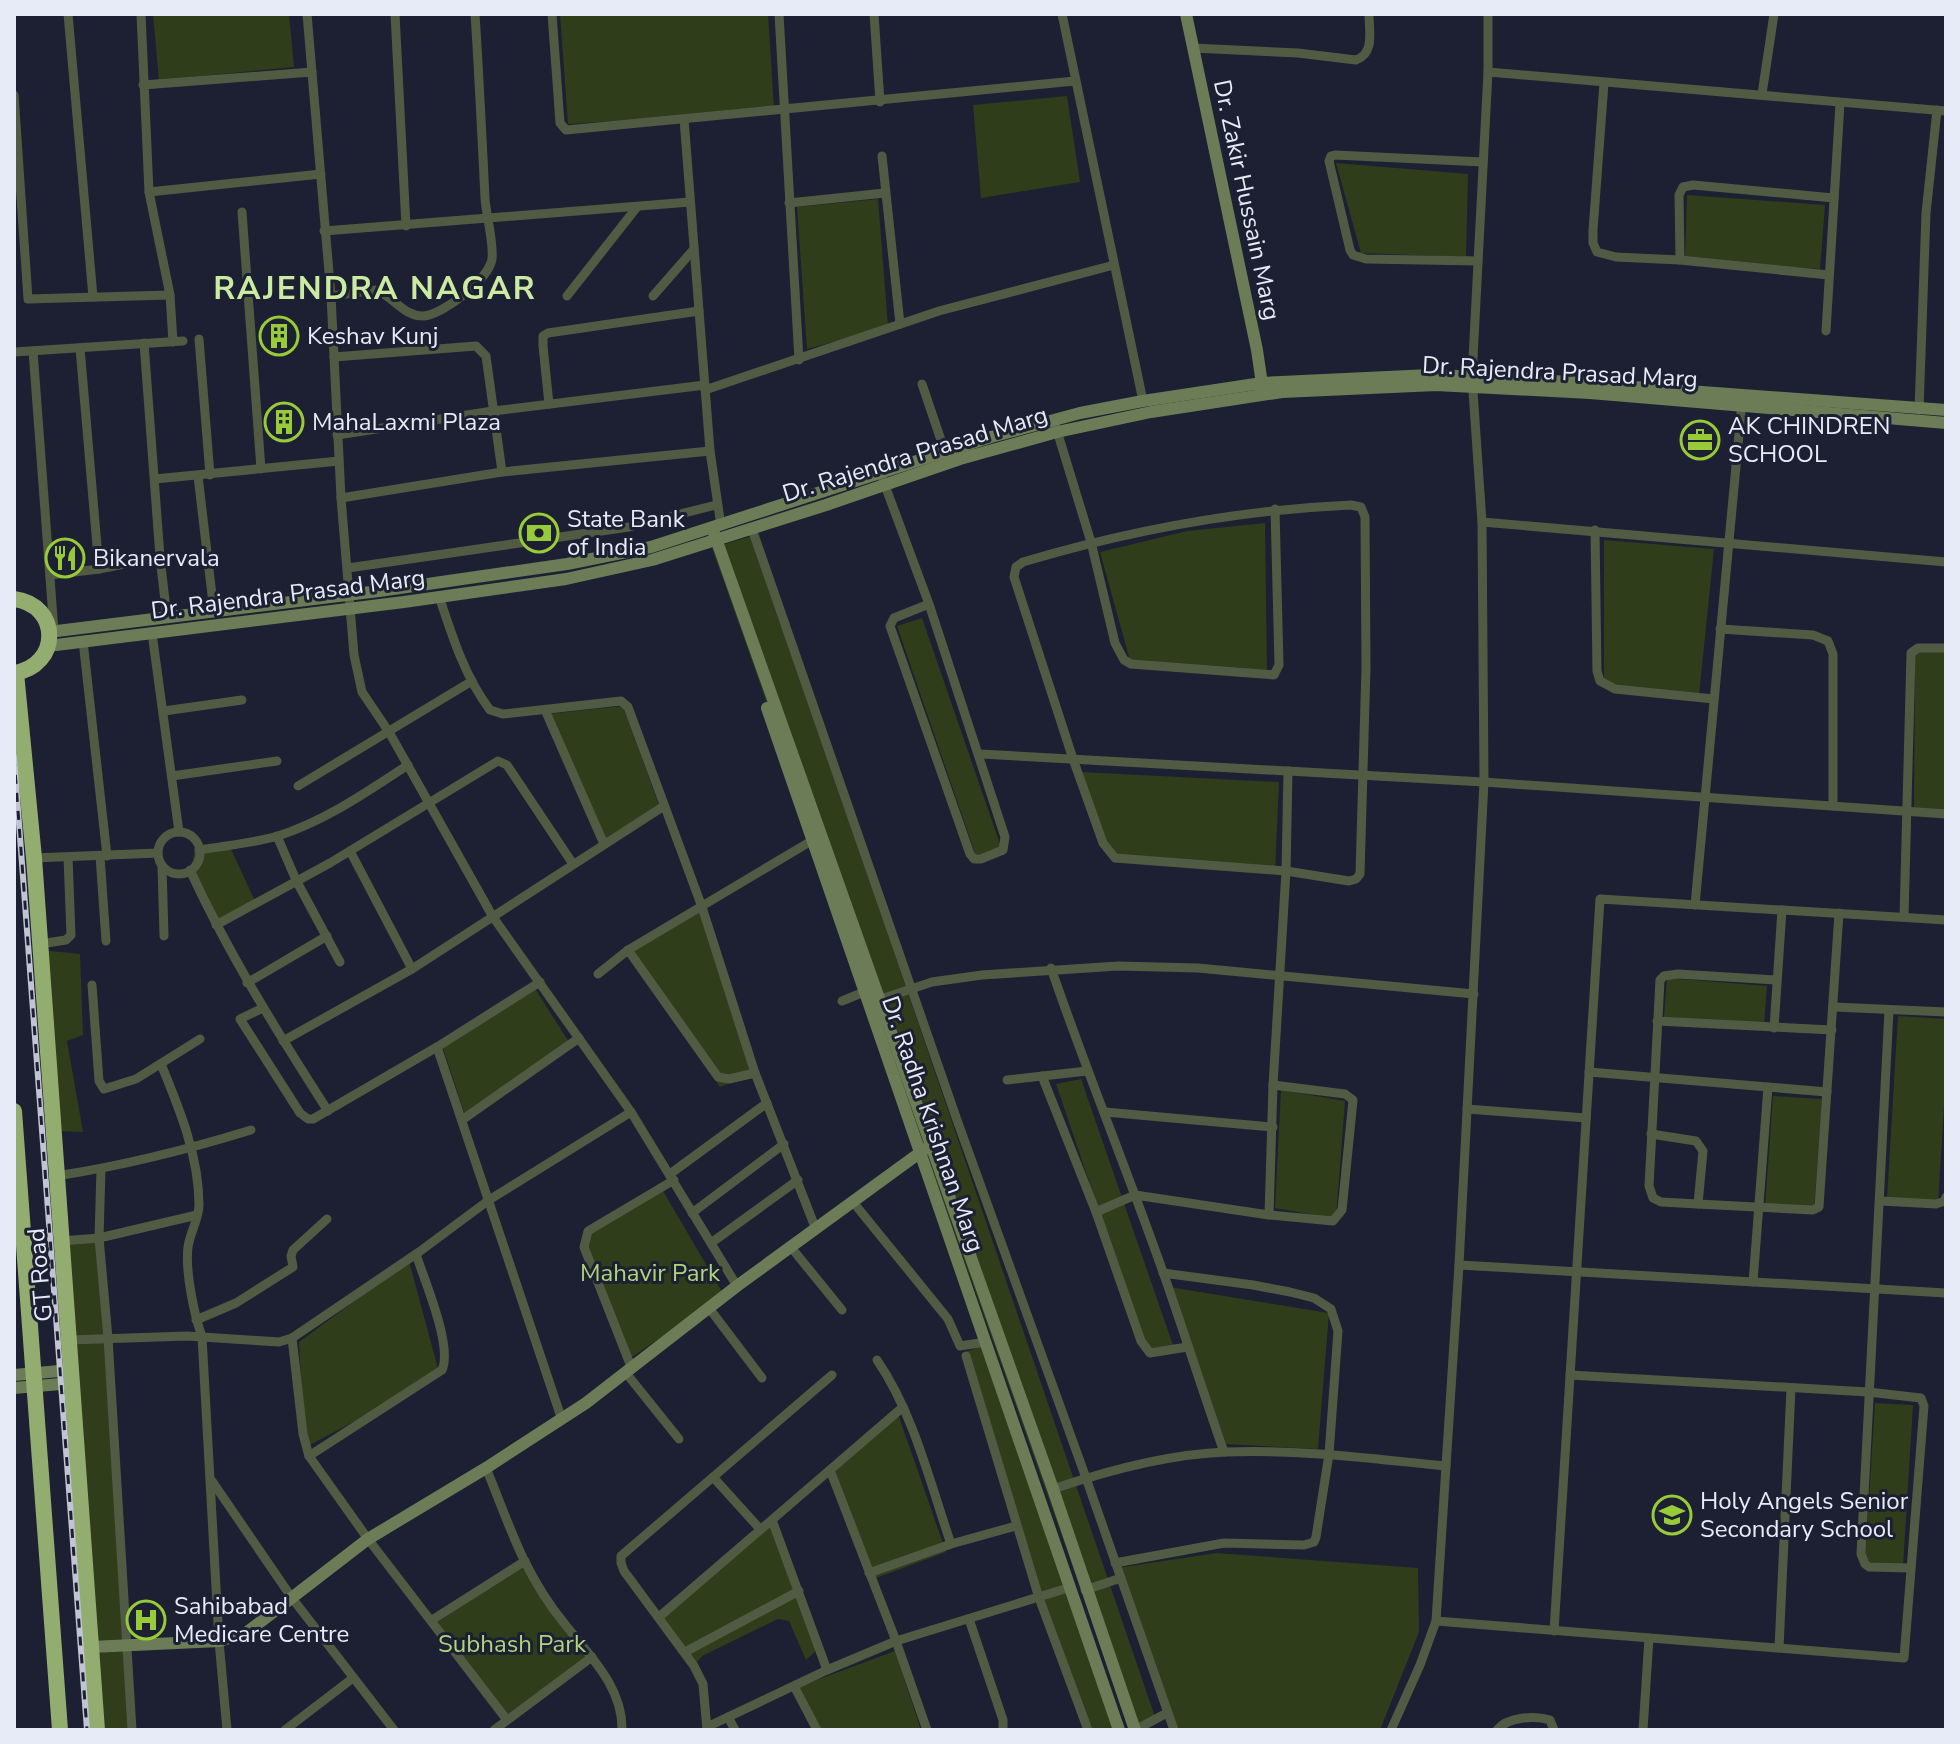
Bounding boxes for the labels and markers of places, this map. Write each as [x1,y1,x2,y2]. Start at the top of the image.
building icon: Keshav Kunj [258,315,300,357]
place label: Keshav Kunj [307,320,438,352]
building icon: MahaLaxmi Plaza [263,401,305,443]
place label: MahaLaxmi Plaza [312,406,501,438]
place label: AK CHINDREN SCHOOL [1728,410,1891,470]
office icon: AK CHINDREN SCHOOL [1679,419,1721,461]
place label: State Bank of India [567,503,686,563]
bank icon: State Bank of India [518,512,560,554]
restaurant icon: Bikanervala [44,537,86,579]
place label: Bikanervala [93,542,220,574]
place label: Holy Angels Senior Secondary School [1700,1485,1909,1545]
school or university icon: Holy Angels Senior Secondary School [1651,1494,1693,1536]
place label: Sahibabad Medicare Centre [174,1590,349,1650]
hospital icon: Sahibabad Medicare Centre [125,1599,167,1641]

